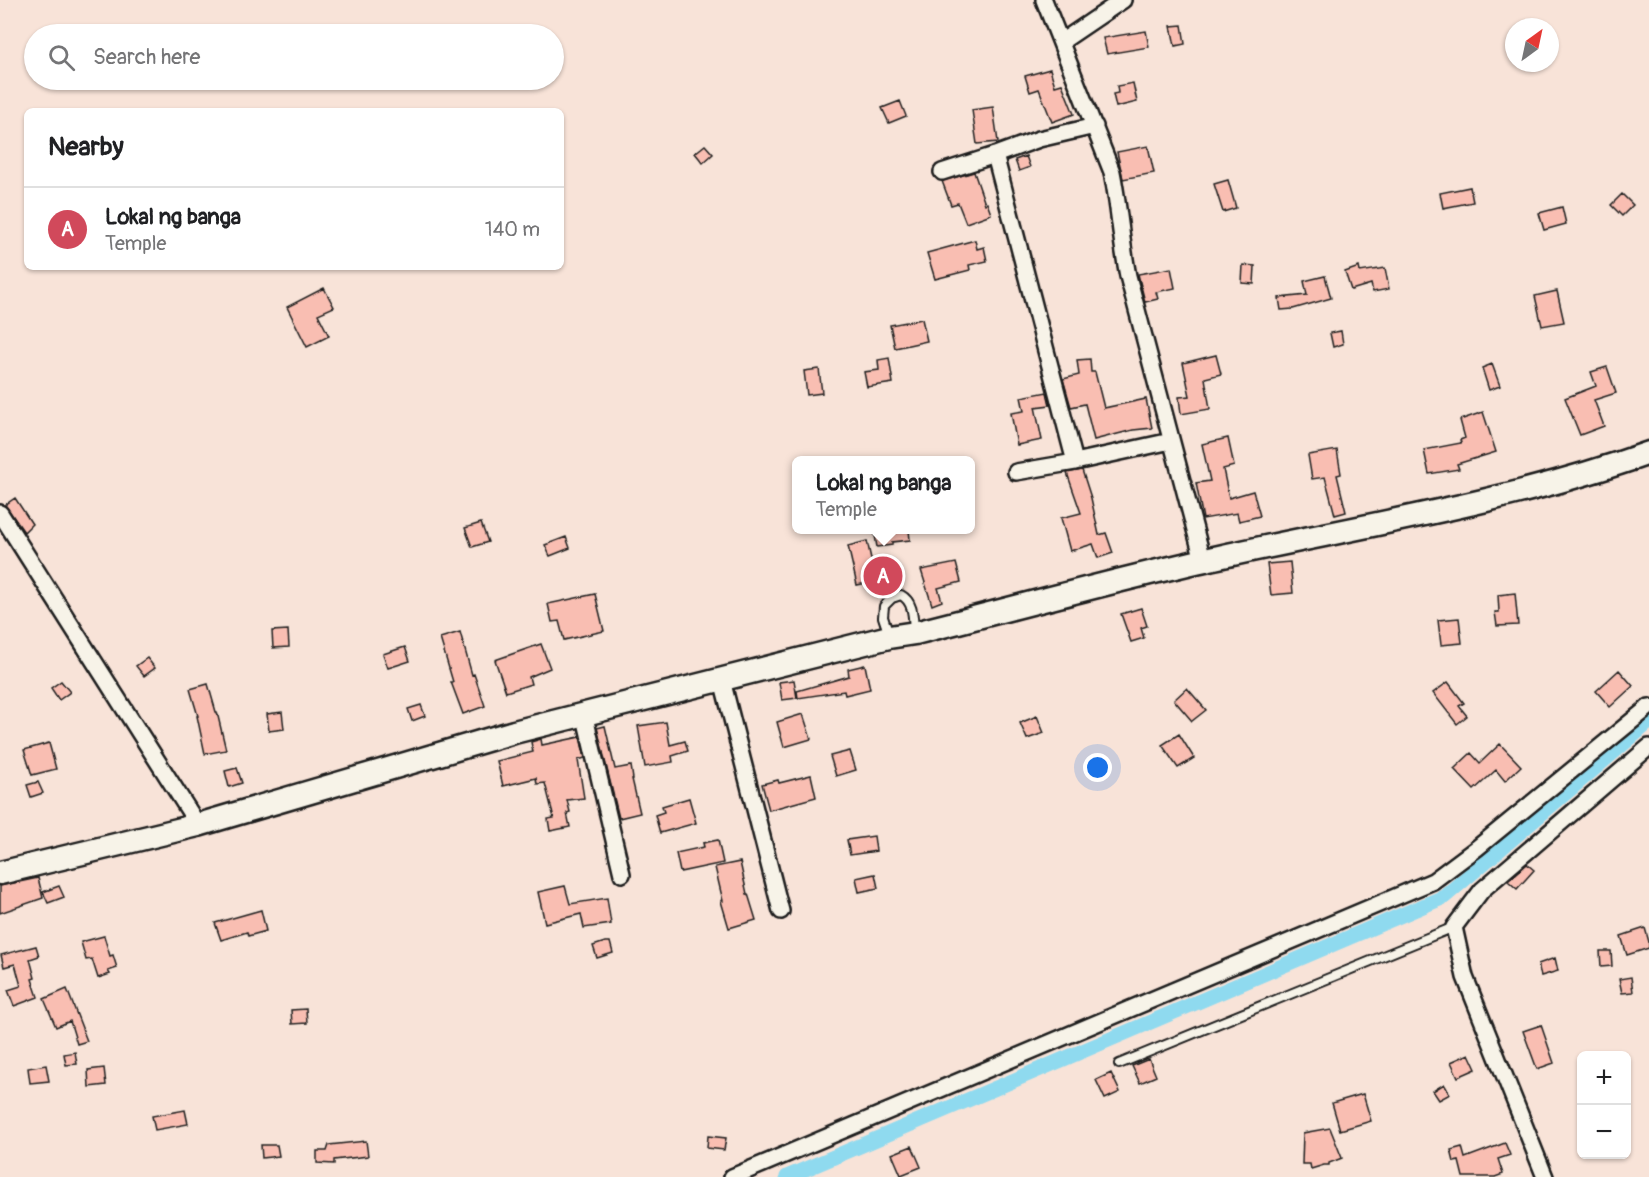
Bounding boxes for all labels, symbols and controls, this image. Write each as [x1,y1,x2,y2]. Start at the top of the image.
north arrow [1505,18,1559,72]
search box [24,24,564,90]
icon: search [45,41,78,74]
text: Search here [93,43,200,71]
text: Nearby [48,131,124,163]
text: Lokal ng banga [105,203,241,231]
text: A [61,217,74,242]
text: 140 m [485,217,540,242]
text: Temple [105,231,166,256]
popup [792,456,975,534]
text: Lokal ng banga [815,469,952,497]
text: Temple [815,497,877,522]
pin: A [864,554,902,598]
your location [1083,753,1112,782]
map controls [1577,1051,1631,1159]
button: + [1577,1051,1631,1105]
button: − [1577,1105,1631,1159]

